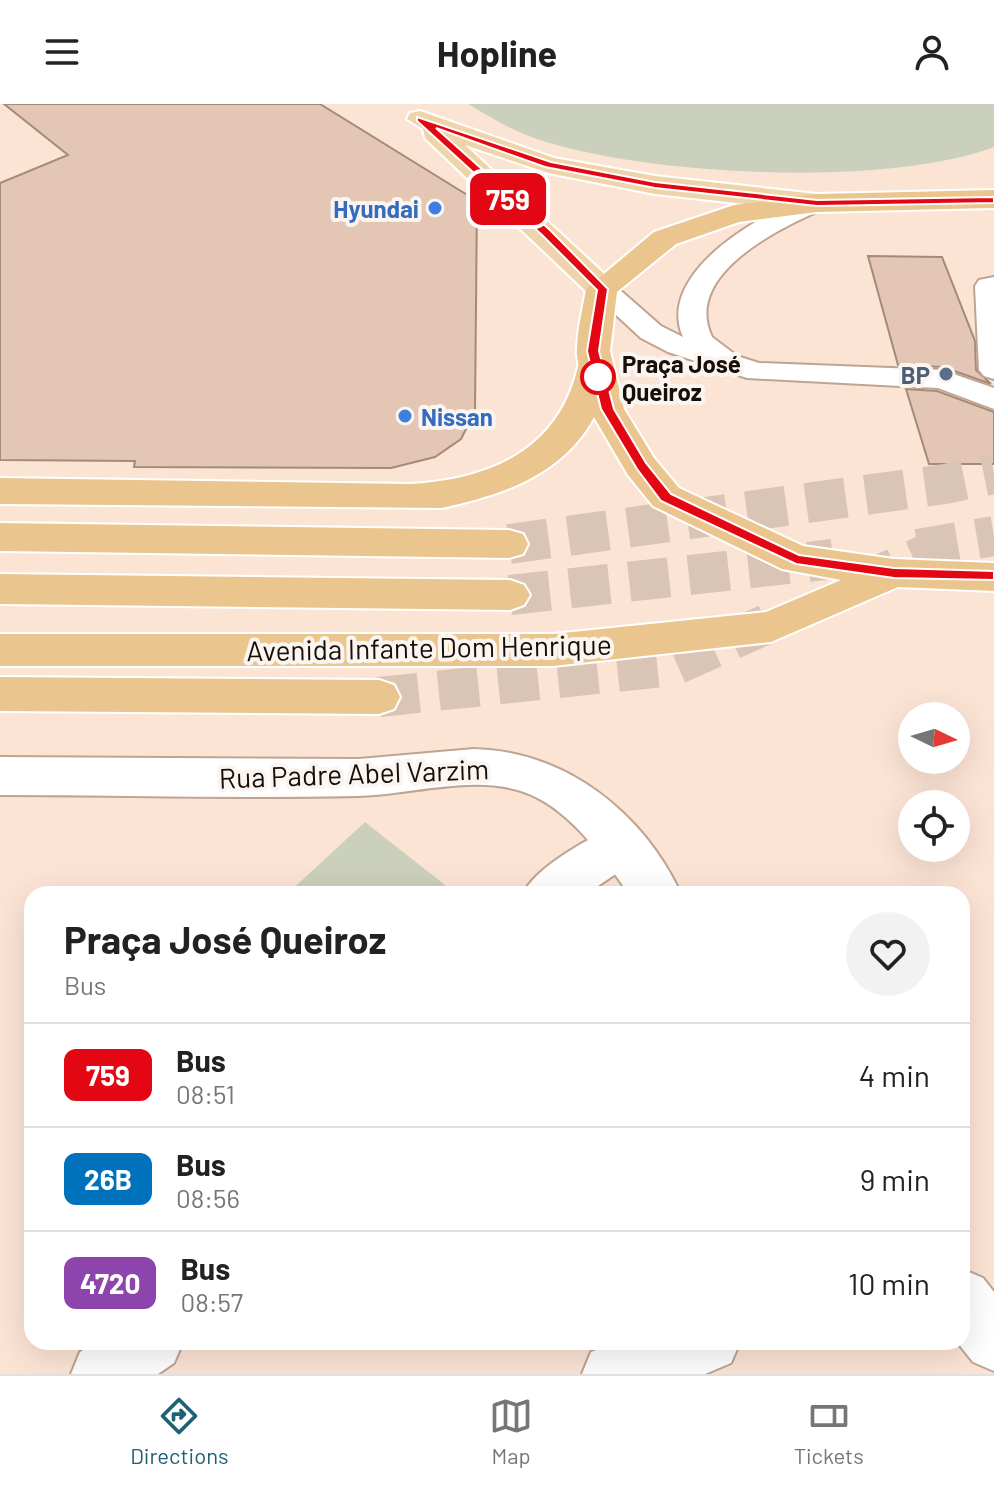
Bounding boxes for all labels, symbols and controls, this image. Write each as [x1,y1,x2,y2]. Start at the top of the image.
icon: menu [40,30,84,74]
icon: person [910,30,954,74]
text: Hopline [437,31,557,74]
line badge: 759 [462,173,554,225]
text: 759 [486,182,530,216]
place label: Hyundai [333,194,419,223]
marker: Hyundai [426,199,444,217]
place label: Praça José Queiroz [622,349,741,406]
marker: Praça José Queiroz [581,360,615,394]
place label: BP [901,360,930,389]
marker: BP [937,365,955,383]
place label: Nissan [421,402,493,431]
marker: Nissan [396,407,414,425]
street label: Avenida Infante Dom Henrique [246,627,612,667]
north arrow [898,702,970,774]
map controls [898,702,970,862]
street label: Rua Padre Abel Varzim [218,751,490,795]
button: locate [898,790,970,862]
button: heart [846,912,930,996]
text: Praça José Queiroz [64,916,386,962]
text: Bus [64,969,106,1000]
text: Bus [176,1042,226,1078]
text: 4 min [859,1057,930,1093]
text: 759 [86,1058,130,1092]
text: 08:51 [176,1078,235,1109]
text: Bus [176,1146,226,1182]
text: 9 min [860,1161,930,1197]
text: 26B [84,1162,132,1196]
text: 08:56 [176,1182,240,1213]
text: Bus [180,1250,230,1286]
text: 10 min [848,1265,930,1301]
text: 4720 [80,1266,140,1300]
text: 08:57 [180,1286,243,1317]
tab: Directions [130,1394,229,1468]
tab: Map [489,1394,533,1468]
tab: Tickets [794,1394,864,1468]

